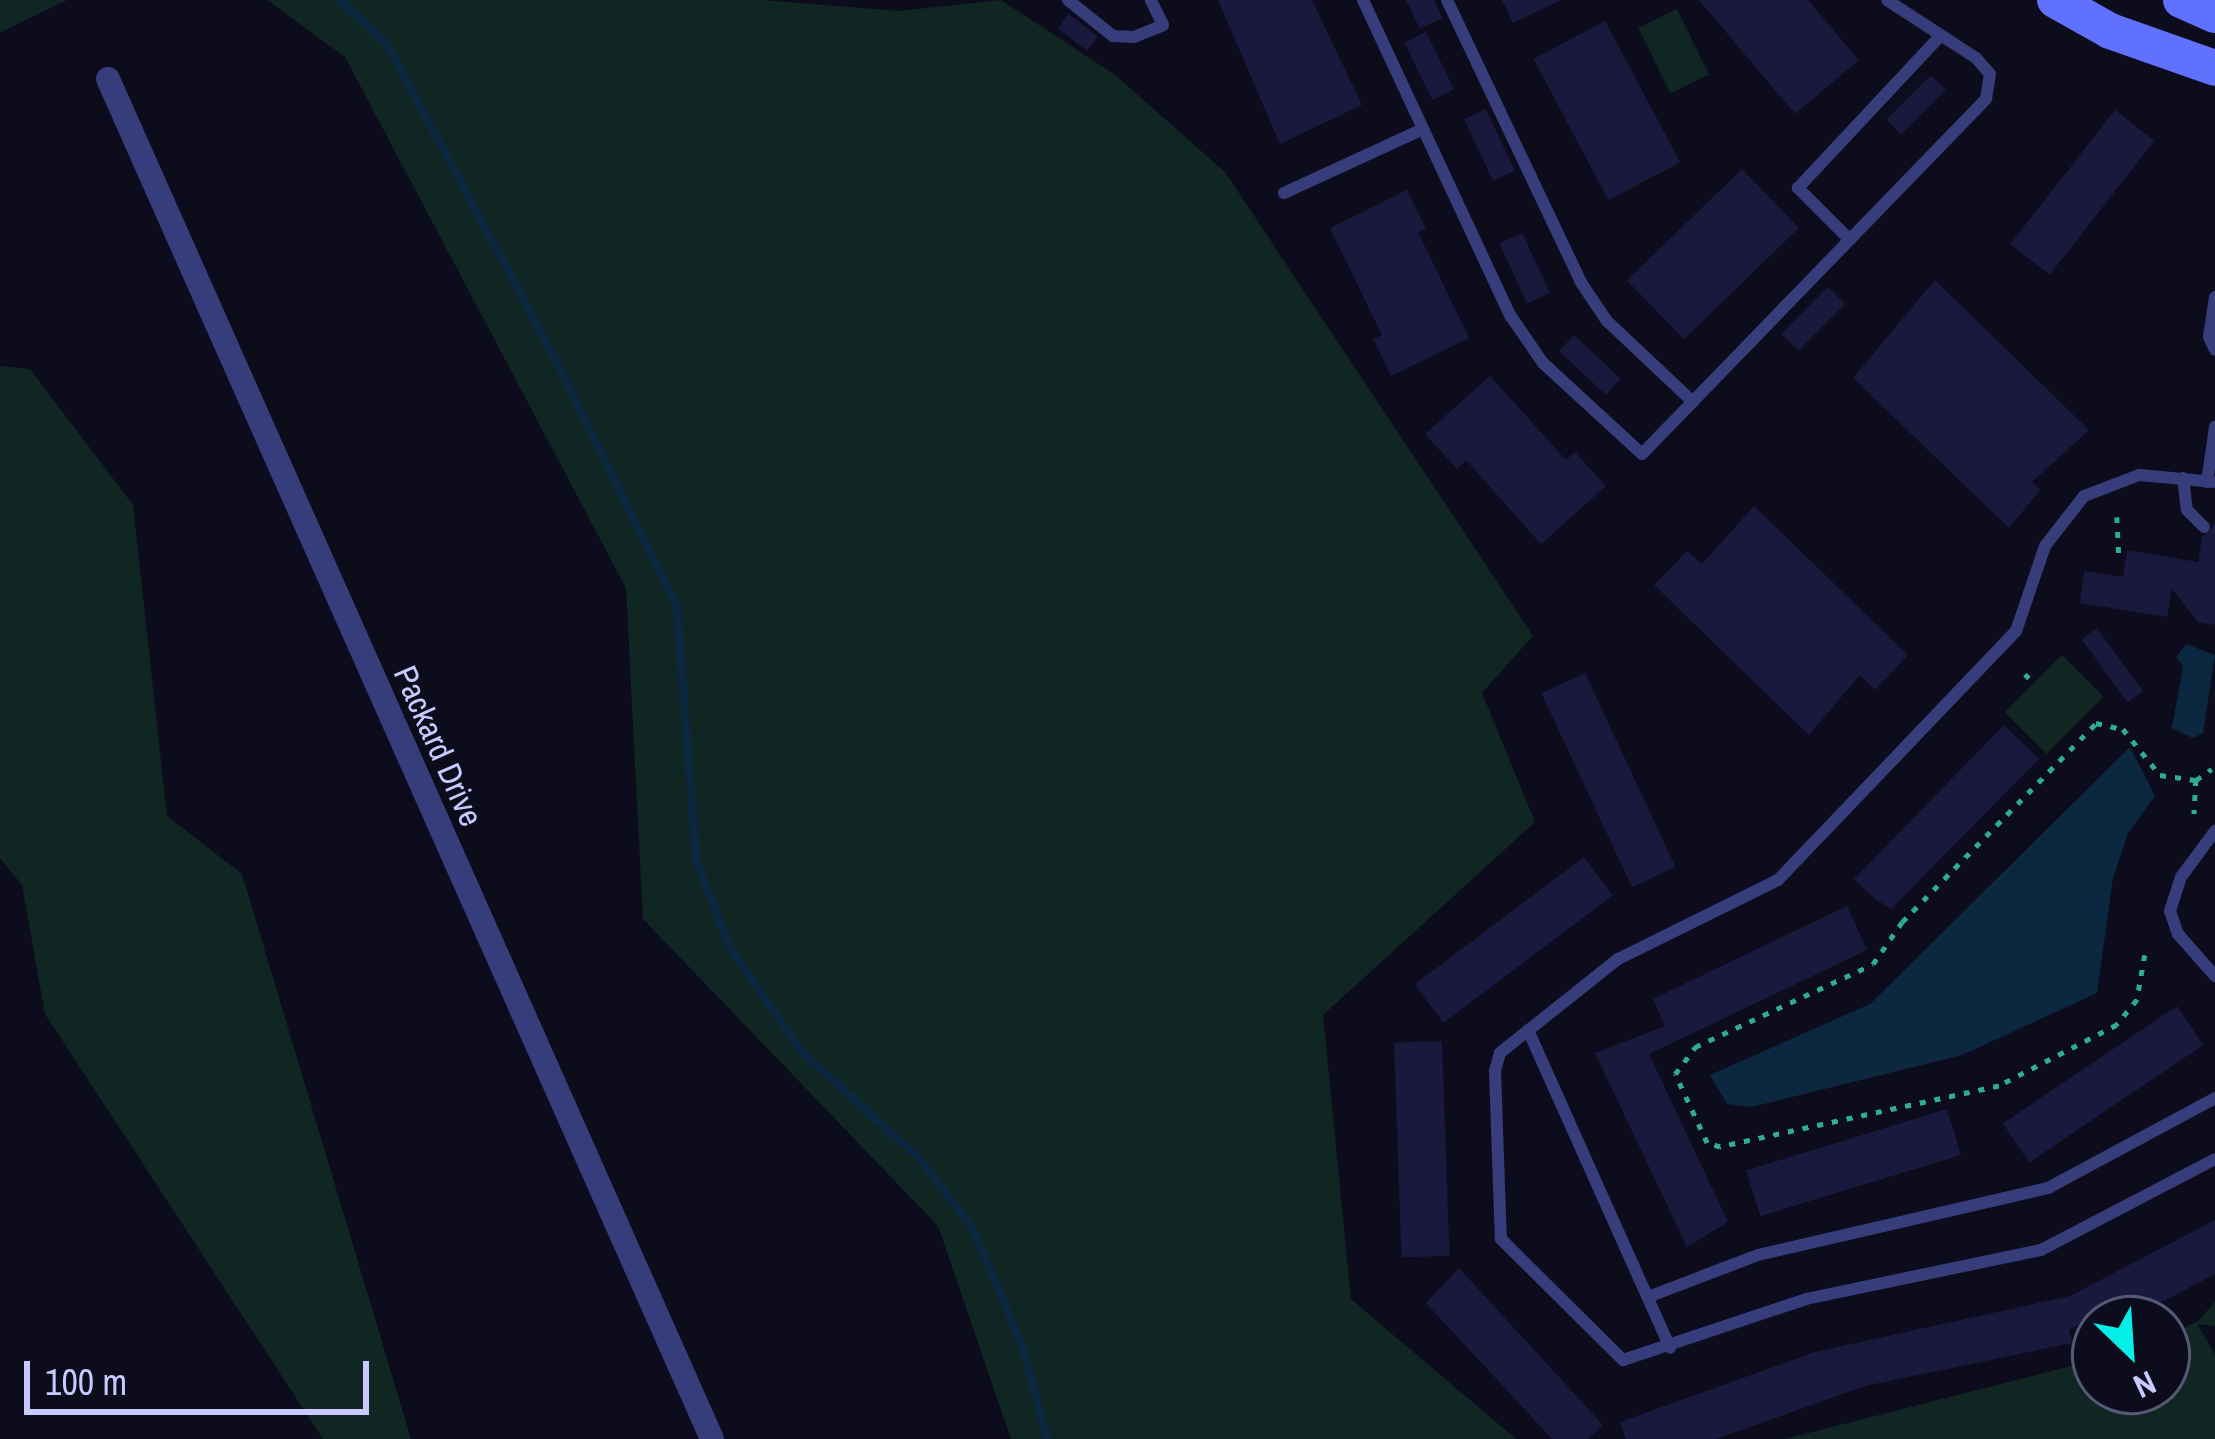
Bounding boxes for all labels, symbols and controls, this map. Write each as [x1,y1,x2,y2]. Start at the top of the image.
street label: Packard Drive [385,660,491,832]
north arrow [2071,1295,2191,1415]
scale bar [30,1337,375,1411]
text: 100 m [45,1358,127,1406]
text: N [2127,1361,2163,1409]

